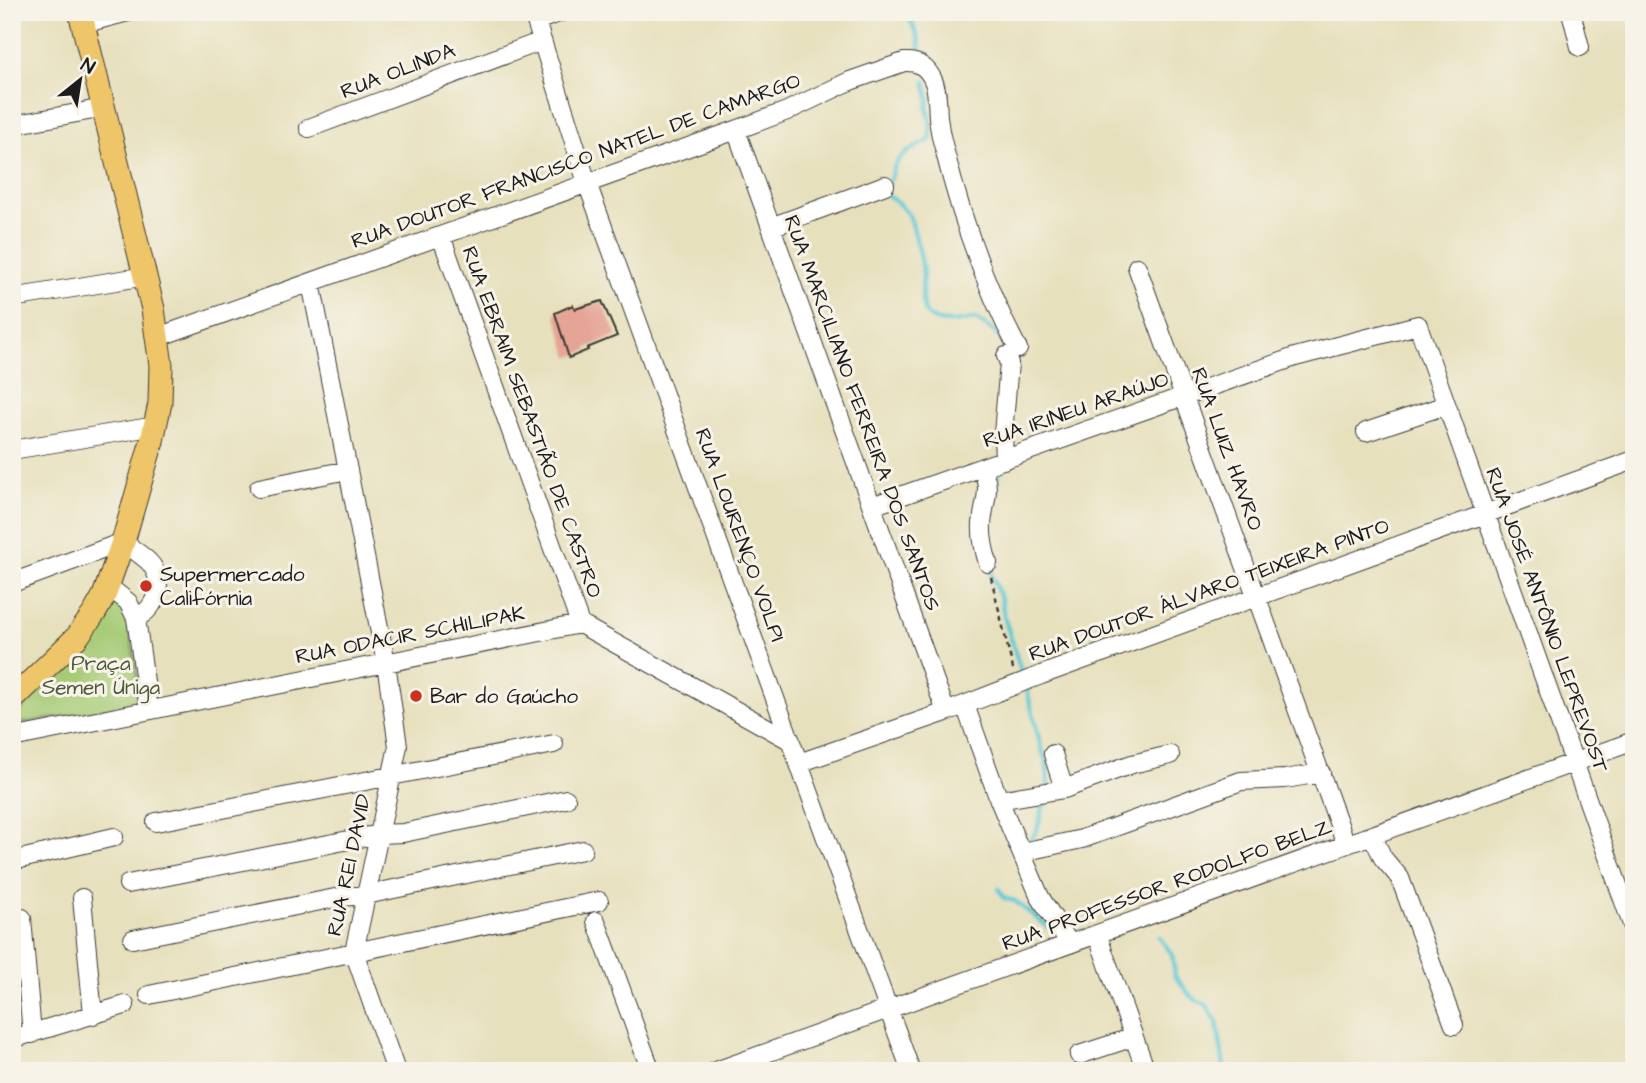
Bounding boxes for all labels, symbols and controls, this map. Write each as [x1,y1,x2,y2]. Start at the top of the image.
street label: RUA OLINDA [336,36,460,106]
north arrow [46,46,116,116]
text: N [76,52,100,81]
street label: RUA DOUTOR FRANCISCO NATEL DE CAMARGO [347,66,805,256]
street label: RUA MARCILIANO FERREIRA DOS SANTOS [777,211,947,615]
street label: RUA EBRAIM SEBASTIÃO DE CASTRO [455,242,609,602]
street label: RUA LUIZ HAVRO [1184,364,1270,534]
street label: RUA IRINEU ARAÚJO [979,365,1173,455]
street label: RUA LOURENÇO VOLPI [688,424,792,646]
street label: RUA JOSÉ ANTÔNIO LEPREVOST [1478,464,1616,777]
street label: RUA DOUTOR ÁLVARO TEIXEIRA PINTO [1025,511,1393,669]
place label: Supermercado Califórnia [160,560,305,613]
marker: Supermercado Califórnia [138,578,154,594]
street label: RUA ODACIR SCHILIPAK [293,599,527,671]
park label: Praça Semen Úniga [42,649,161,704]
place label: Bar do Gaúcho [430,682,578,711]
marker: Bar do Gaúcho [408,688,424,704]
street label: RUA REI DAVID [320,791,378,939]
street label: RUA PROFESSOR RODOLFO BELZ [998,812,1336,958]

